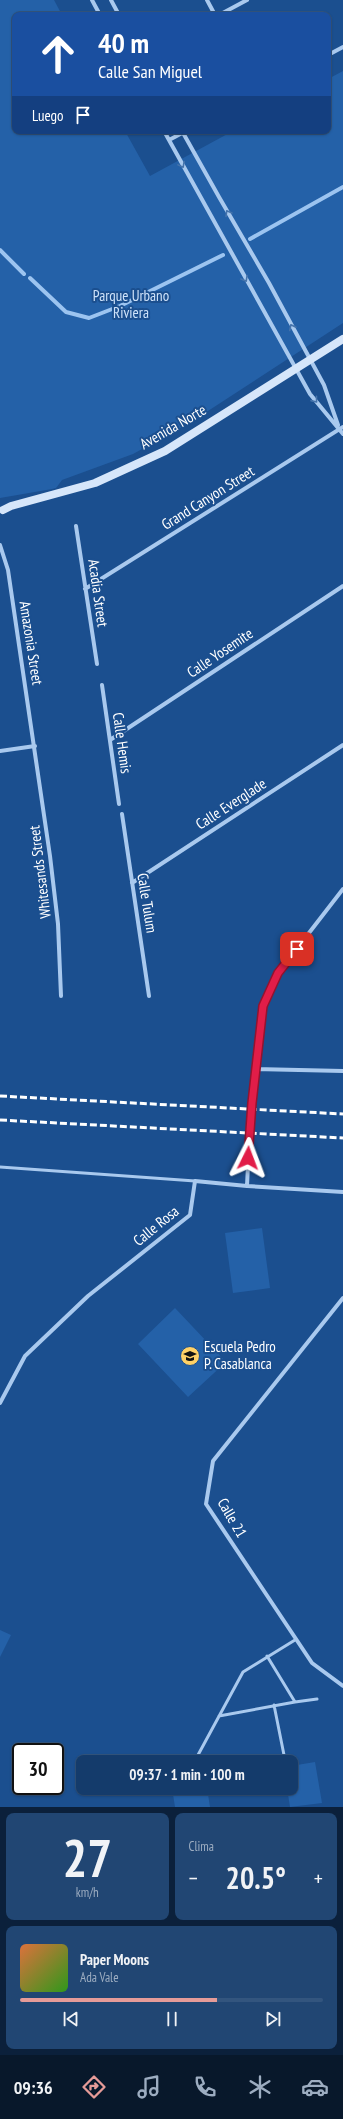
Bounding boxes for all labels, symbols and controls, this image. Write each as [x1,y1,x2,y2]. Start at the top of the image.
text: 40 m [98,24,149,61]
icon: ahead [32,28,84,80]
text: Calle San Miguel [98,60,202,83]
icon: arrive [72,104,94,126]
text: Luego [32,106,64,125]
one-way arrow [178,161,185,168]
one-way arrow [226,210,233,217]
one-way arrow [241,275,248,282]
park label: Parque Urbano Riviera [93,286,169,322]
one-way arrow [289,323,297,331]
one-way arrow [311,396,318,403]
street label: Avenida Norte [136,400,209,453]
street label: Grand Canyon Street [158,461,258,534]
street label: Acadia Street [84,558,113,628]
street label: Amazonia Street [15,600,47,686]
street label: Calle Yosemite [183,624,256,682]
street label: Calle Hemis [109,711,136,775]
street label: Calle Everglade [192,774,270,833]
street label: Whitesands Street [24,824,55,920]
street label: Calle Tulum [133,872,162,934]
pin [280,932,314,966]
icon: arrive [286,938,308,960]
position arrow [227,1137,269,1179]
street label: Calle Rosa [129,1201,182,1250]
place label: Escuela Pedro P. Casablanca [204,1337,276,1373]
school or university icon: Escuela Pedro P. Casablanca [179,1345,201,1367]
street label: Calle 21 [214,1495,251,1541]
speed limit sign: 30 [12,1743,64,1795]
text: 09:37 · 1 min · 100 m [129,1765,245,1784]
text: 27 [62,1824,112,1891]
text: Clima [189,1838,214,1855]
text: 20.5° [226,1858,286,1897]
text: − [189,1864,198,1892]
text: + [314,1864,323,1892]
text: km/h [76,1884,99,1901]
text: Paper Moons [80,1950,149,1969]
text: Ada Vale [80,1969,119,1986]
icon: previous [60,2008,82,2030]
icon: pause [161,2008,183,2030]
icon: next [262,2008,284,2030]
icon: directions [80,2073,108,2101]
icon: music [135,2073,163,2101]
icon: phone [191,2073,219,2101]
icon: climate [246,2073,274,2101]
icon: car [301,2073,329,2101]
text: 09:36 [14,2076,53,2099]

